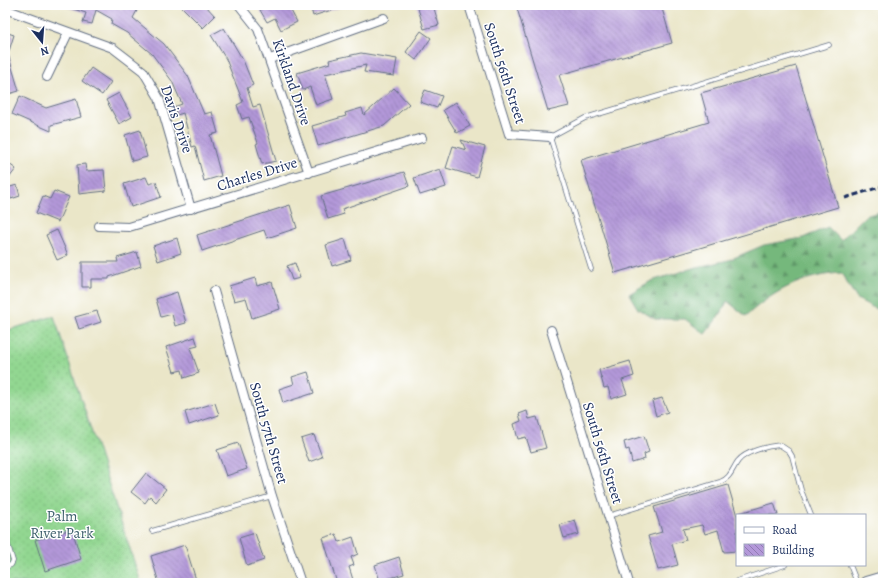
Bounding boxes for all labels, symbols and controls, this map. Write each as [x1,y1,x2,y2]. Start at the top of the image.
street label: South 56th Street [479,20,531,126]
north arrow [22,22,62,62]
street label: Kirkland Drive [268,36,316,128]
text: N [39,43,51,59]
street label: Davis Drive [156,82,198,156]
street label: Charles Drive [214,152,300,196]
street label: South 57th Street [245,380,293,486]
street label: South 56th Street [578,400,628,506]
park label: Palm River Park [30,506,94,543]
legend [736,514,866,566]
text: Road [772,522,798,538]
text: Building [772,542,814,558]

